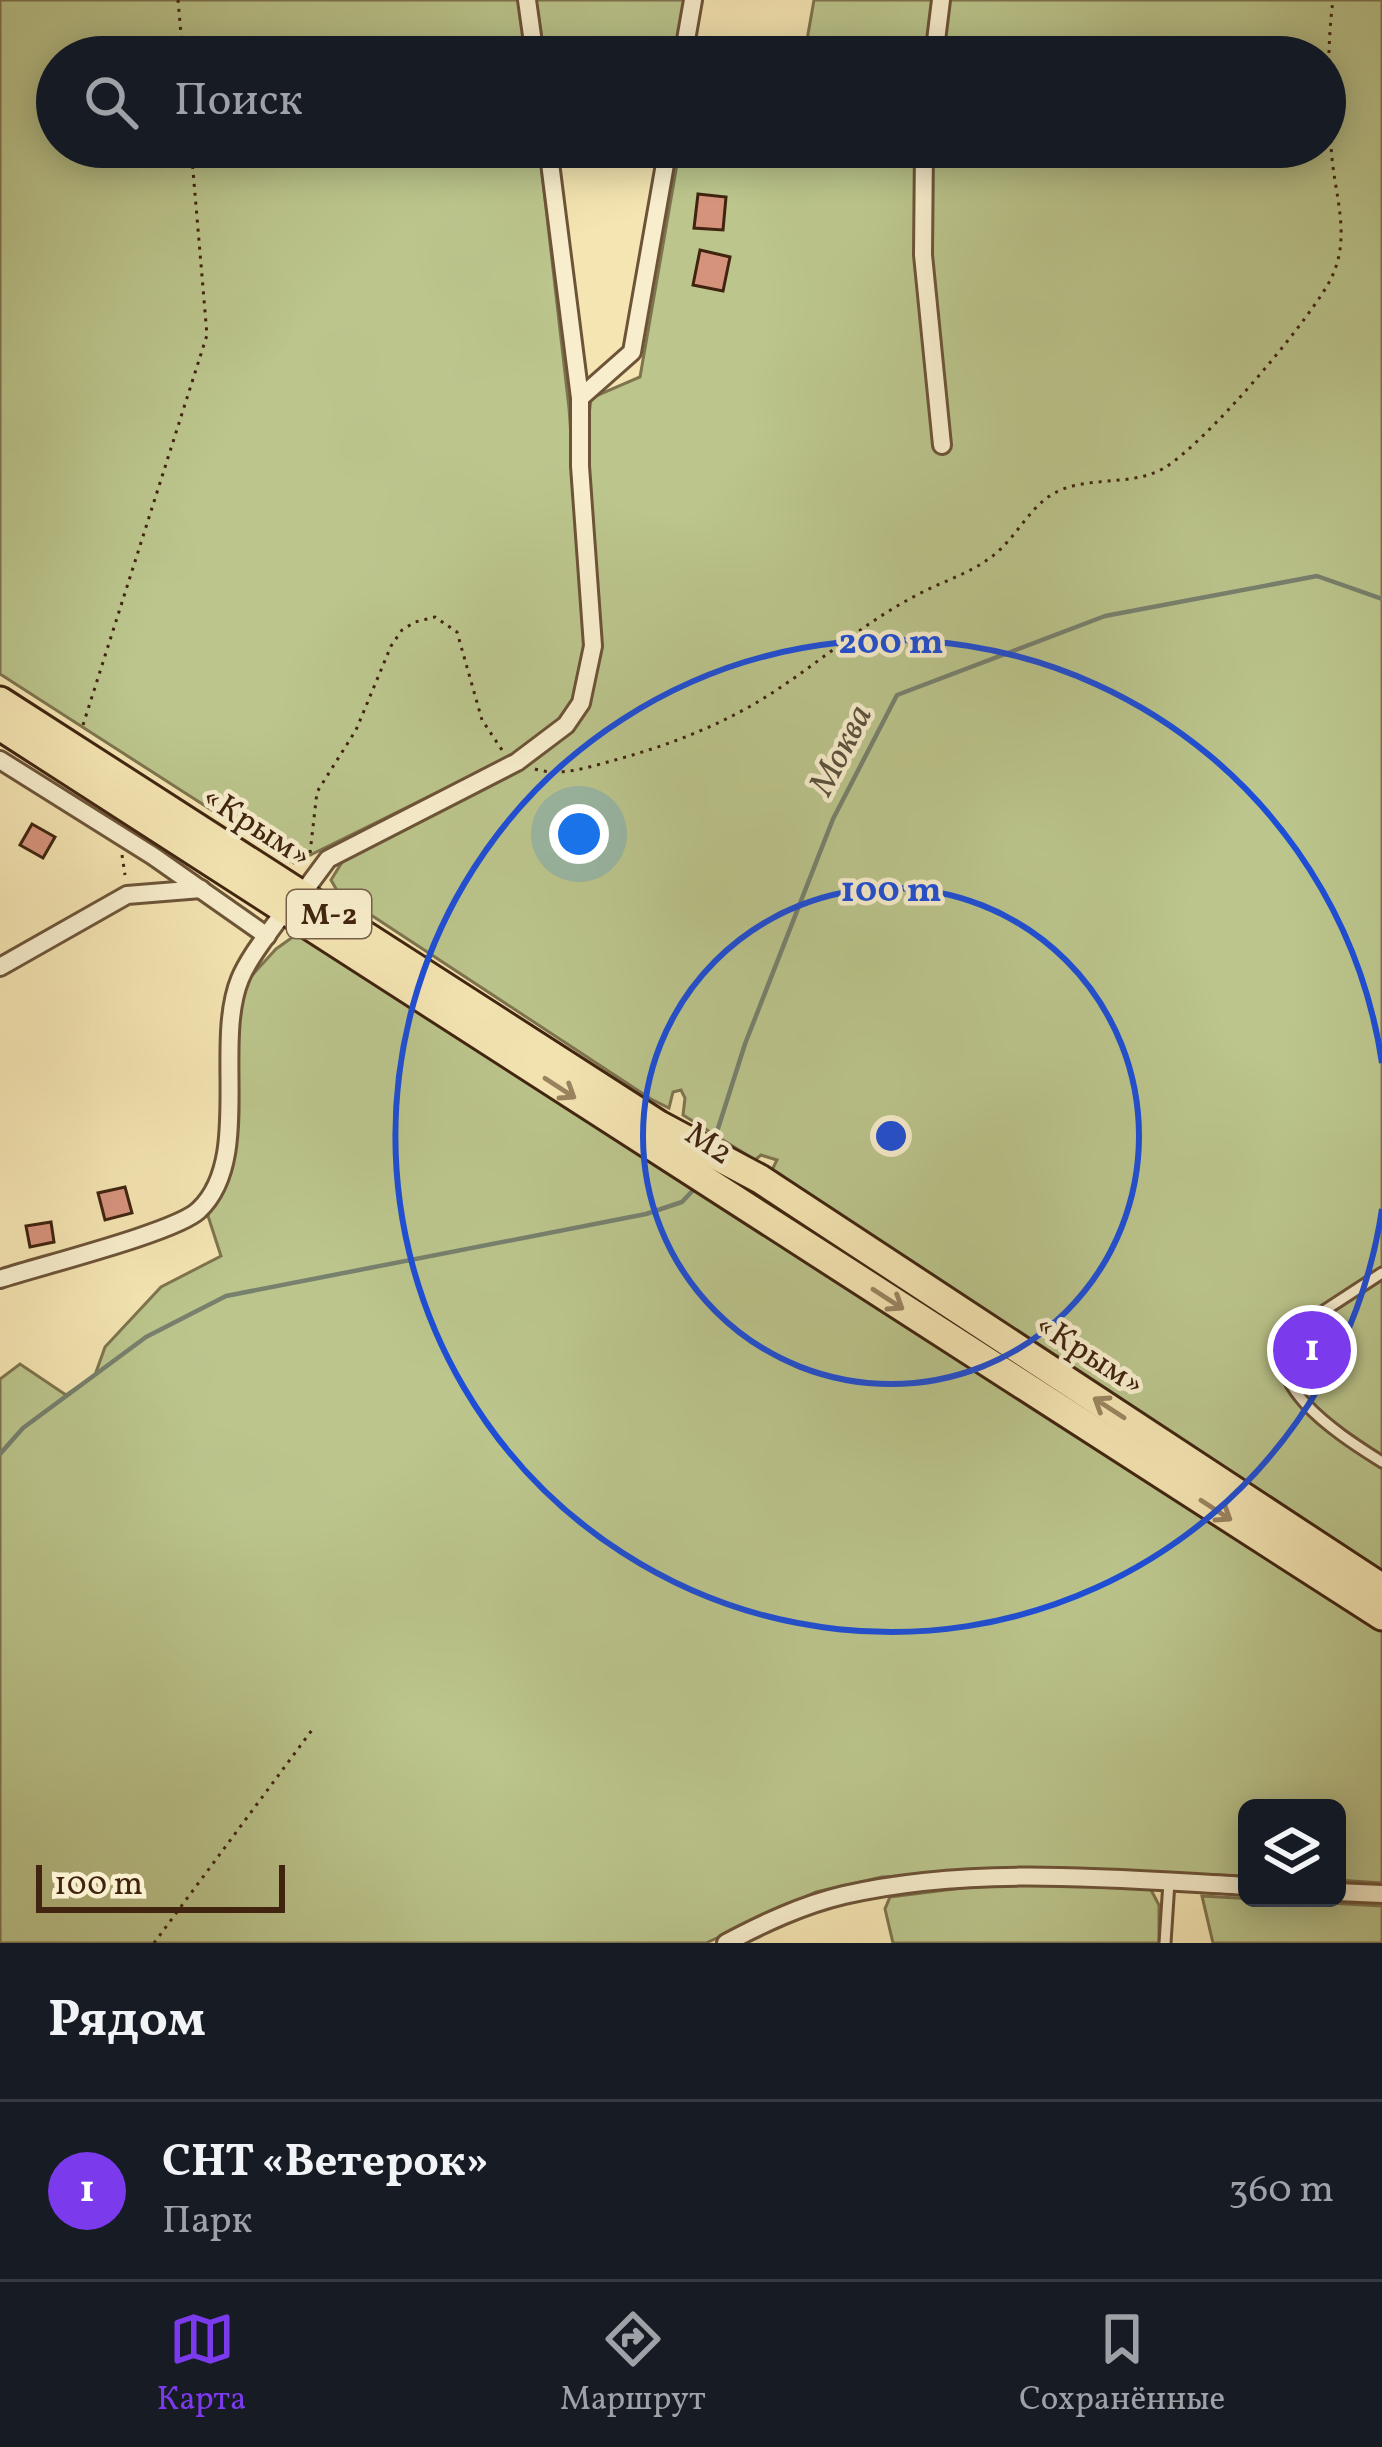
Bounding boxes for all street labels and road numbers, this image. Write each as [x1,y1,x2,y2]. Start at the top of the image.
street label: «Крым» [193,776,319,881]
road number: М-2 [287,890,371,938]
street label: М2 [675,1113,741,1178]
street label: «Крым» [1026,1304,1152,1409]

